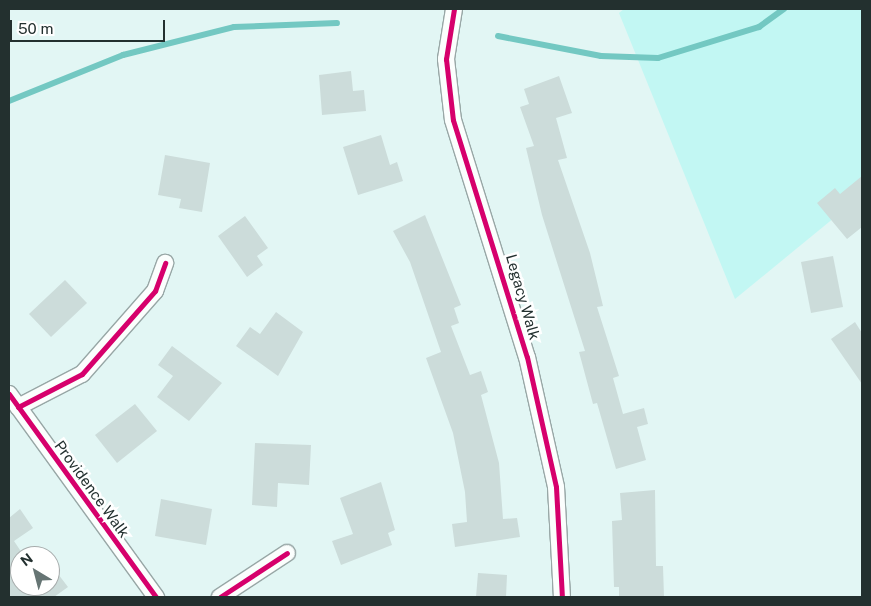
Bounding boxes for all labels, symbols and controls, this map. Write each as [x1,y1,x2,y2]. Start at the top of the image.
scale bar [12,10,168,42]
text: 50 m [18,20,53,37]
street label: Legacy Walk [502,252,544,342]
street label: Providence Walk [51,437,133,541]
north arrow [10,546,60,596]
text: N [17,550,36,570]

